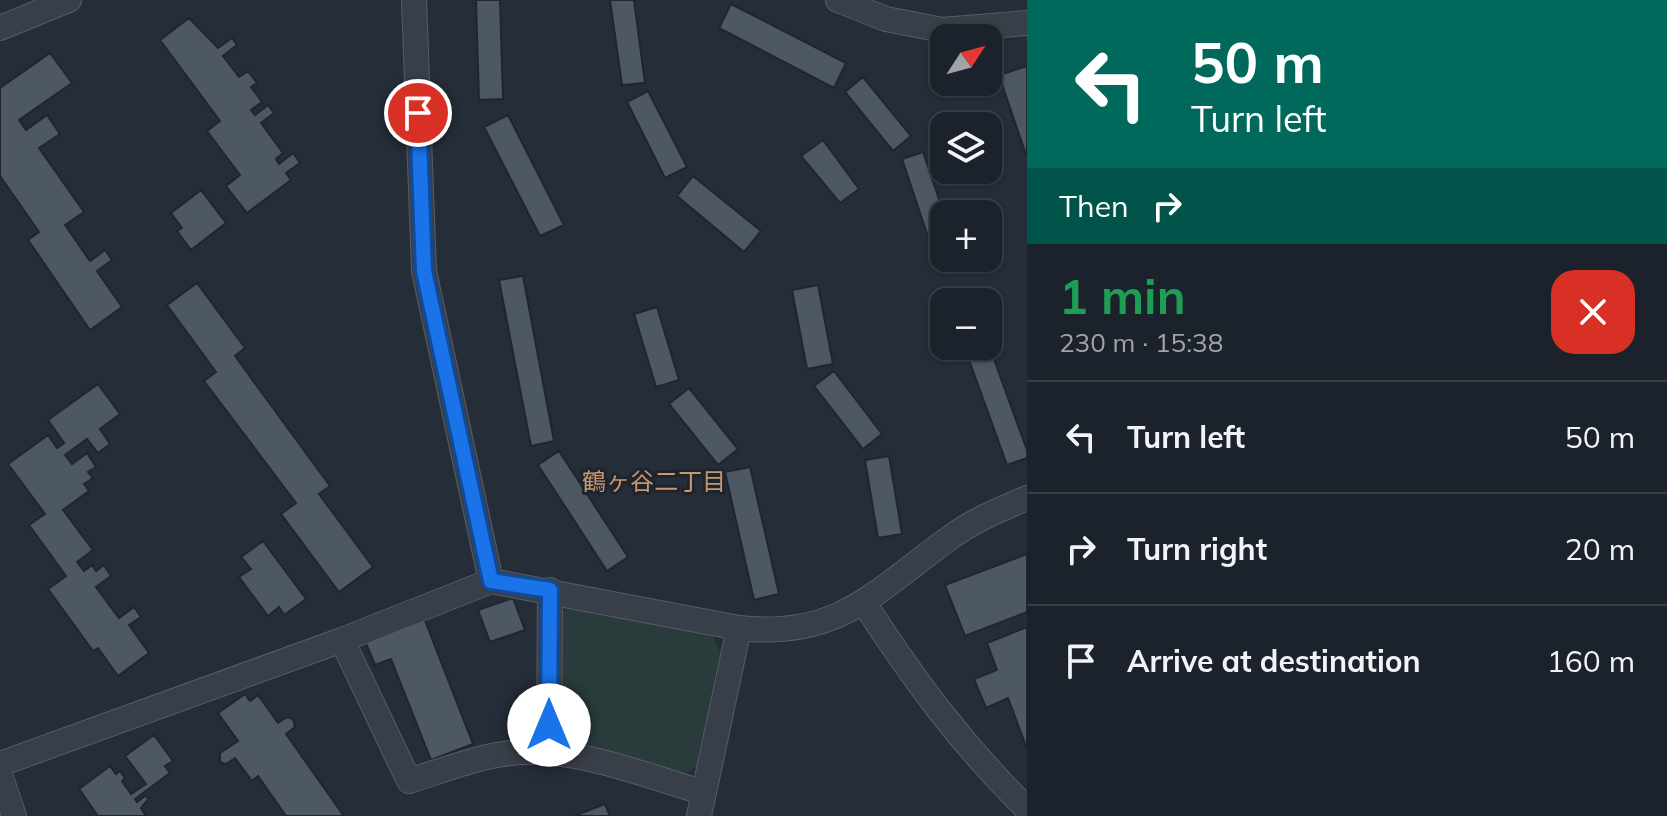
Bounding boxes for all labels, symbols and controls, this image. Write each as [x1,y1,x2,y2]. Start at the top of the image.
north arrow [930,24,1002,96]
map controls [930,24,1002,360]
text: 50 m [1191,27,1324,97]
icon: left [1059,32,1163,136]
pin [384,79,452,147]
icon: arrive [396,91,440,135]
text: Turn left [1191,96,1327,141]
button: layers [930,112,1002,184]
icon: right [1145,184,1189,228]
text: Then [1059,187,1129,225]
button: + [930,200,1002,272]
text: 1 min [1059,266,1186,326]
button: close [1551,270,1635,354]
button: − [930,288,1002,360]
text: 230 m · 15:38 [1059,326,1223,359]
icon: left [1059,415,1103,459]
text: Turn left [1127,418,1245,456]
text: 50 m [1565,418,1635,456]
district label: 鶴ヶ谷二丁目 [582,466,726,496]
icon: right [1059,527,1103,571]
text: Turn right [1127,530,1267,568]
text: 20 m [1565,530,1635,568]
icon: arrive [1059,639,1103,683]
text: Arrive at destination [1127,642,1421,680]
text: 160 m [1547,642,1635,680]
position arrow [507,683,591,767]

